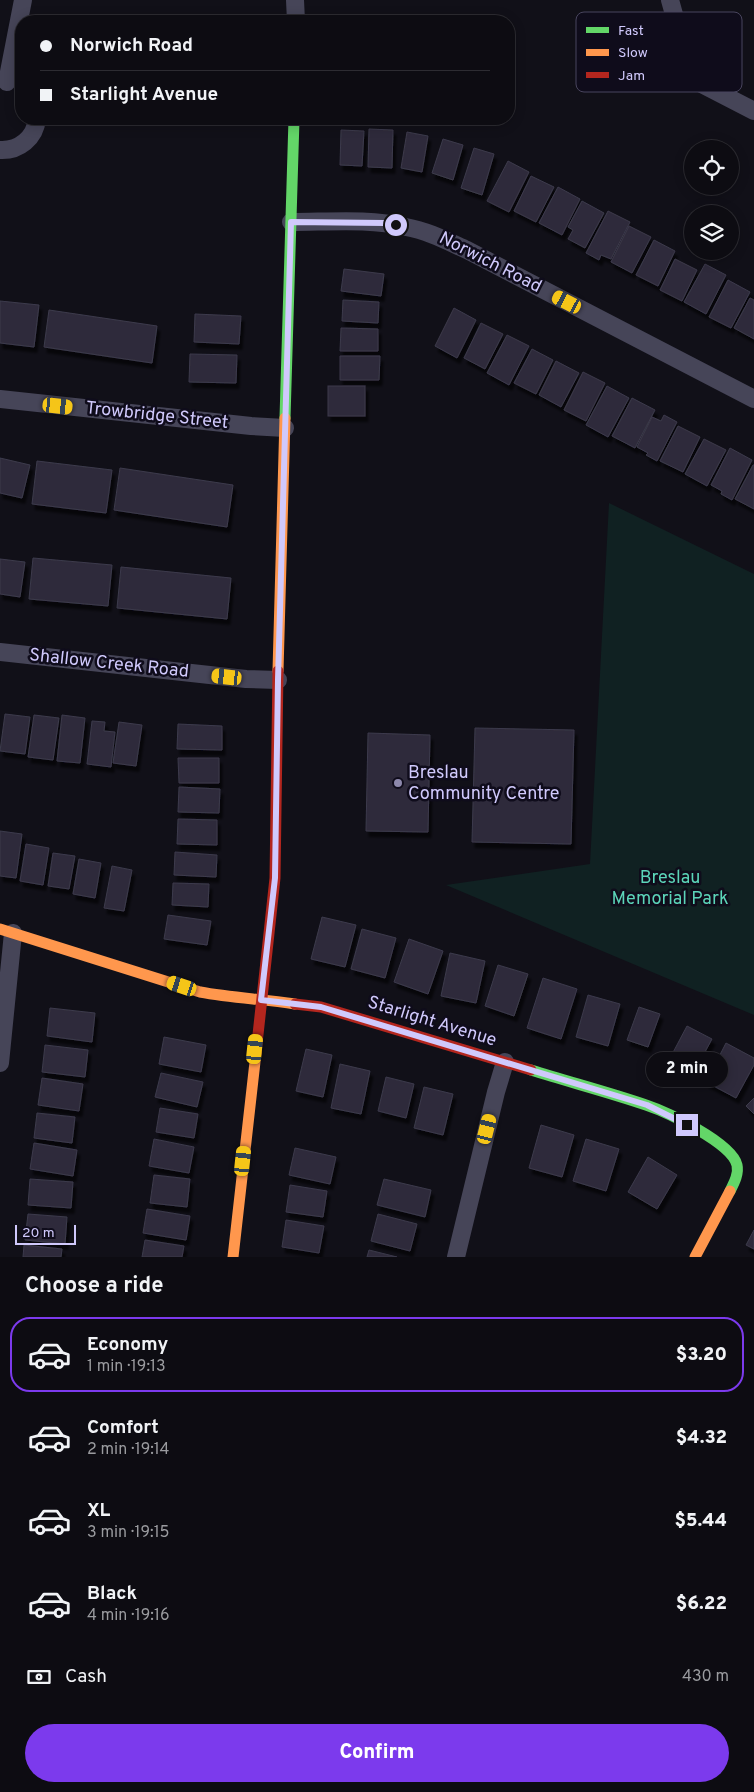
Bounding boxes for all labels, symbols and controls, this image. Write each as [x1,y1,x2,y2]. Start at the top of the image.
legend [576,12,742,92]
text: Fast [618,23,644,40]
text: Norwich Road [70,34,193,58]
text: Slow [618,45,648,62]
text: Jam [618,68,645,85]
text: Starlight Avenue [70,83,218,107]
map controls [684,140,739,260]
button: locate [684,140,739,195]
button: layers [684,205,739,260]
route start [385,214,407,236]
street label: Norwich Road [435,227,545,299]
car [550,289,583,315]
car [42,397,73,415]
street label: Trowbridge Street [85,397,229,435]
street label: Shallow Creek Road [28,644,190,684]
car [211,668,242,686]
place label: Breslau Community Centre [408,762,559,806]
marker: Breslau Community Centre [392,777,404,789]
park label: Breslau Memorial Park [612,867,728,911]
car [165,974,198,998]
street label: Starlight Avenue [365,991,499,1053]
car [245,1033,264,1065]
callout: 2 min [646,1052,728,1088]
text: 2 min [666,1059,708,1079]
car [476,1113,497,1145]
route end [676,1114,698,1136]
car [233,1145,252,1177]
scale bar [15,1222,76,1245]
text: 20 m [22,1225,55,1242]
text: Choose a ride [25,1273,163,1300]
icon: car [27,1332,72,1377]
text: Economy [87,1333,168,1357]
text: $3.20 [676,1343,727,1367]
text: 1 min · 19:13 [87,1357,166,1377]
icon: car [27,1415,72,1460]
text: Comfort [87,1416,159,1440]
text: $4.32 [676,1426,727,1450]
text: 2 min · 19:14 [87,1440,169,1460]
icon: car [27,1498,72,1543]
text: XL [87,1499,110,1523]
text: $5.44 [674,1509,727,1533]
text: 3 min · 19:15 [87,1523,170,1543]
icon: car [27,1581,72,1626]
text: Black [87,1582,137,1606]
text: $6.22 [676,1592,727,1616]
text: 4 min · 19:16 [87,1606,169,1626]
icon: cash [25,1663,53,1691]
text: Cash [65,1665,107,1689]
text: 430 m [682,1667,729,1687]
button: Confirm [25,1724,729,1782]

